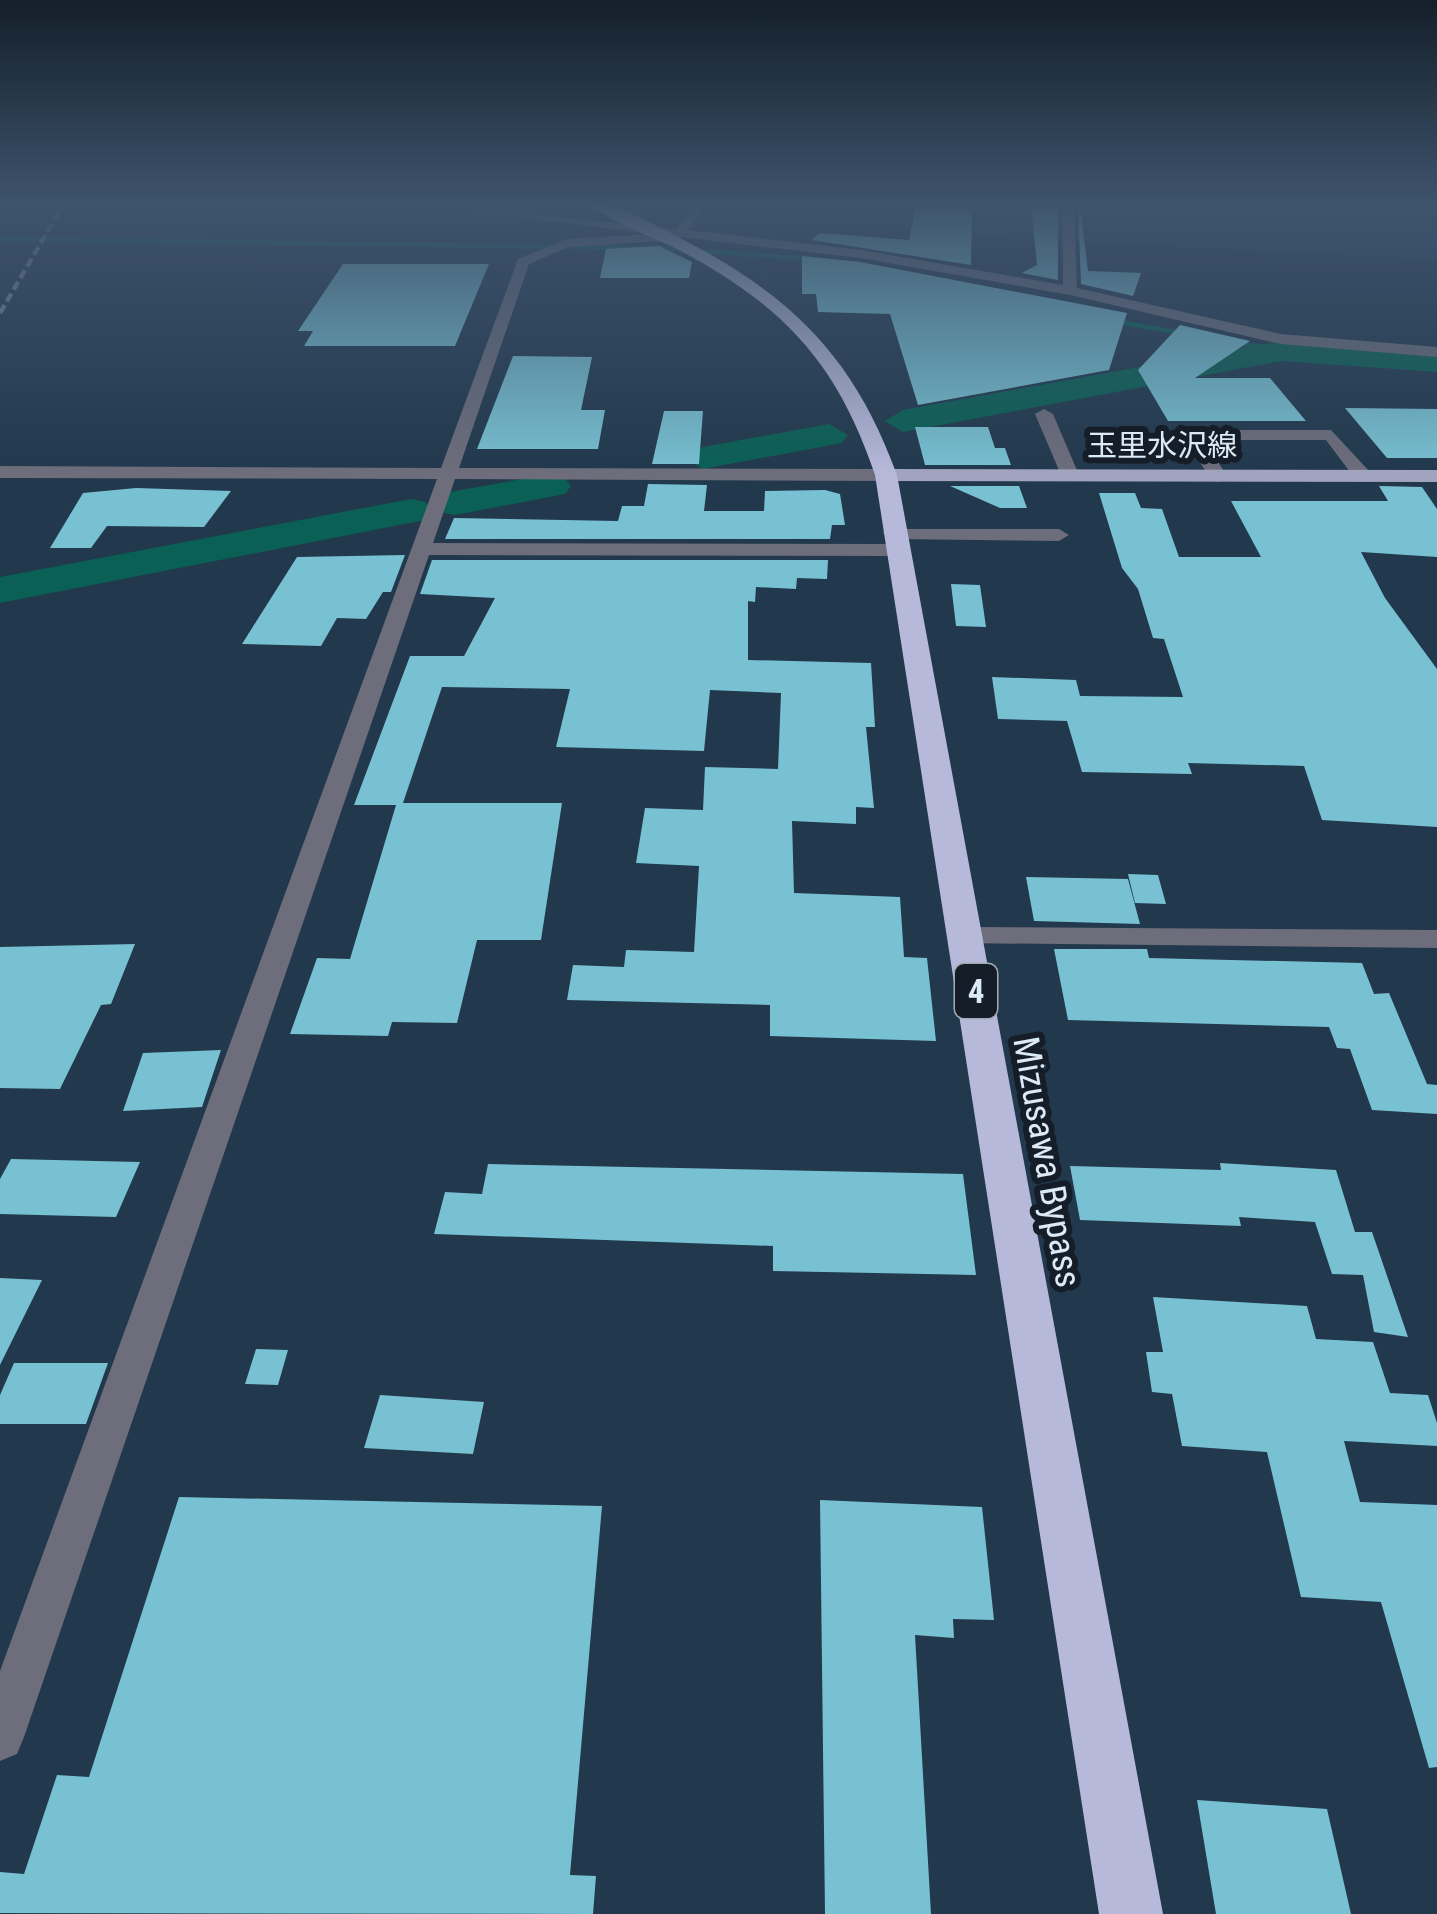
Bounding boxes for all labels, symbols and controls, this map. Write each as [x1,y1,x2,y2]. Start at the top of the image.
street label: 玉里水沢線 [1087,428,1237,463]
road number: 4 [955,964,997,1018]
street label: Mizusawa Bypass [1004,1033,1090,1291]

